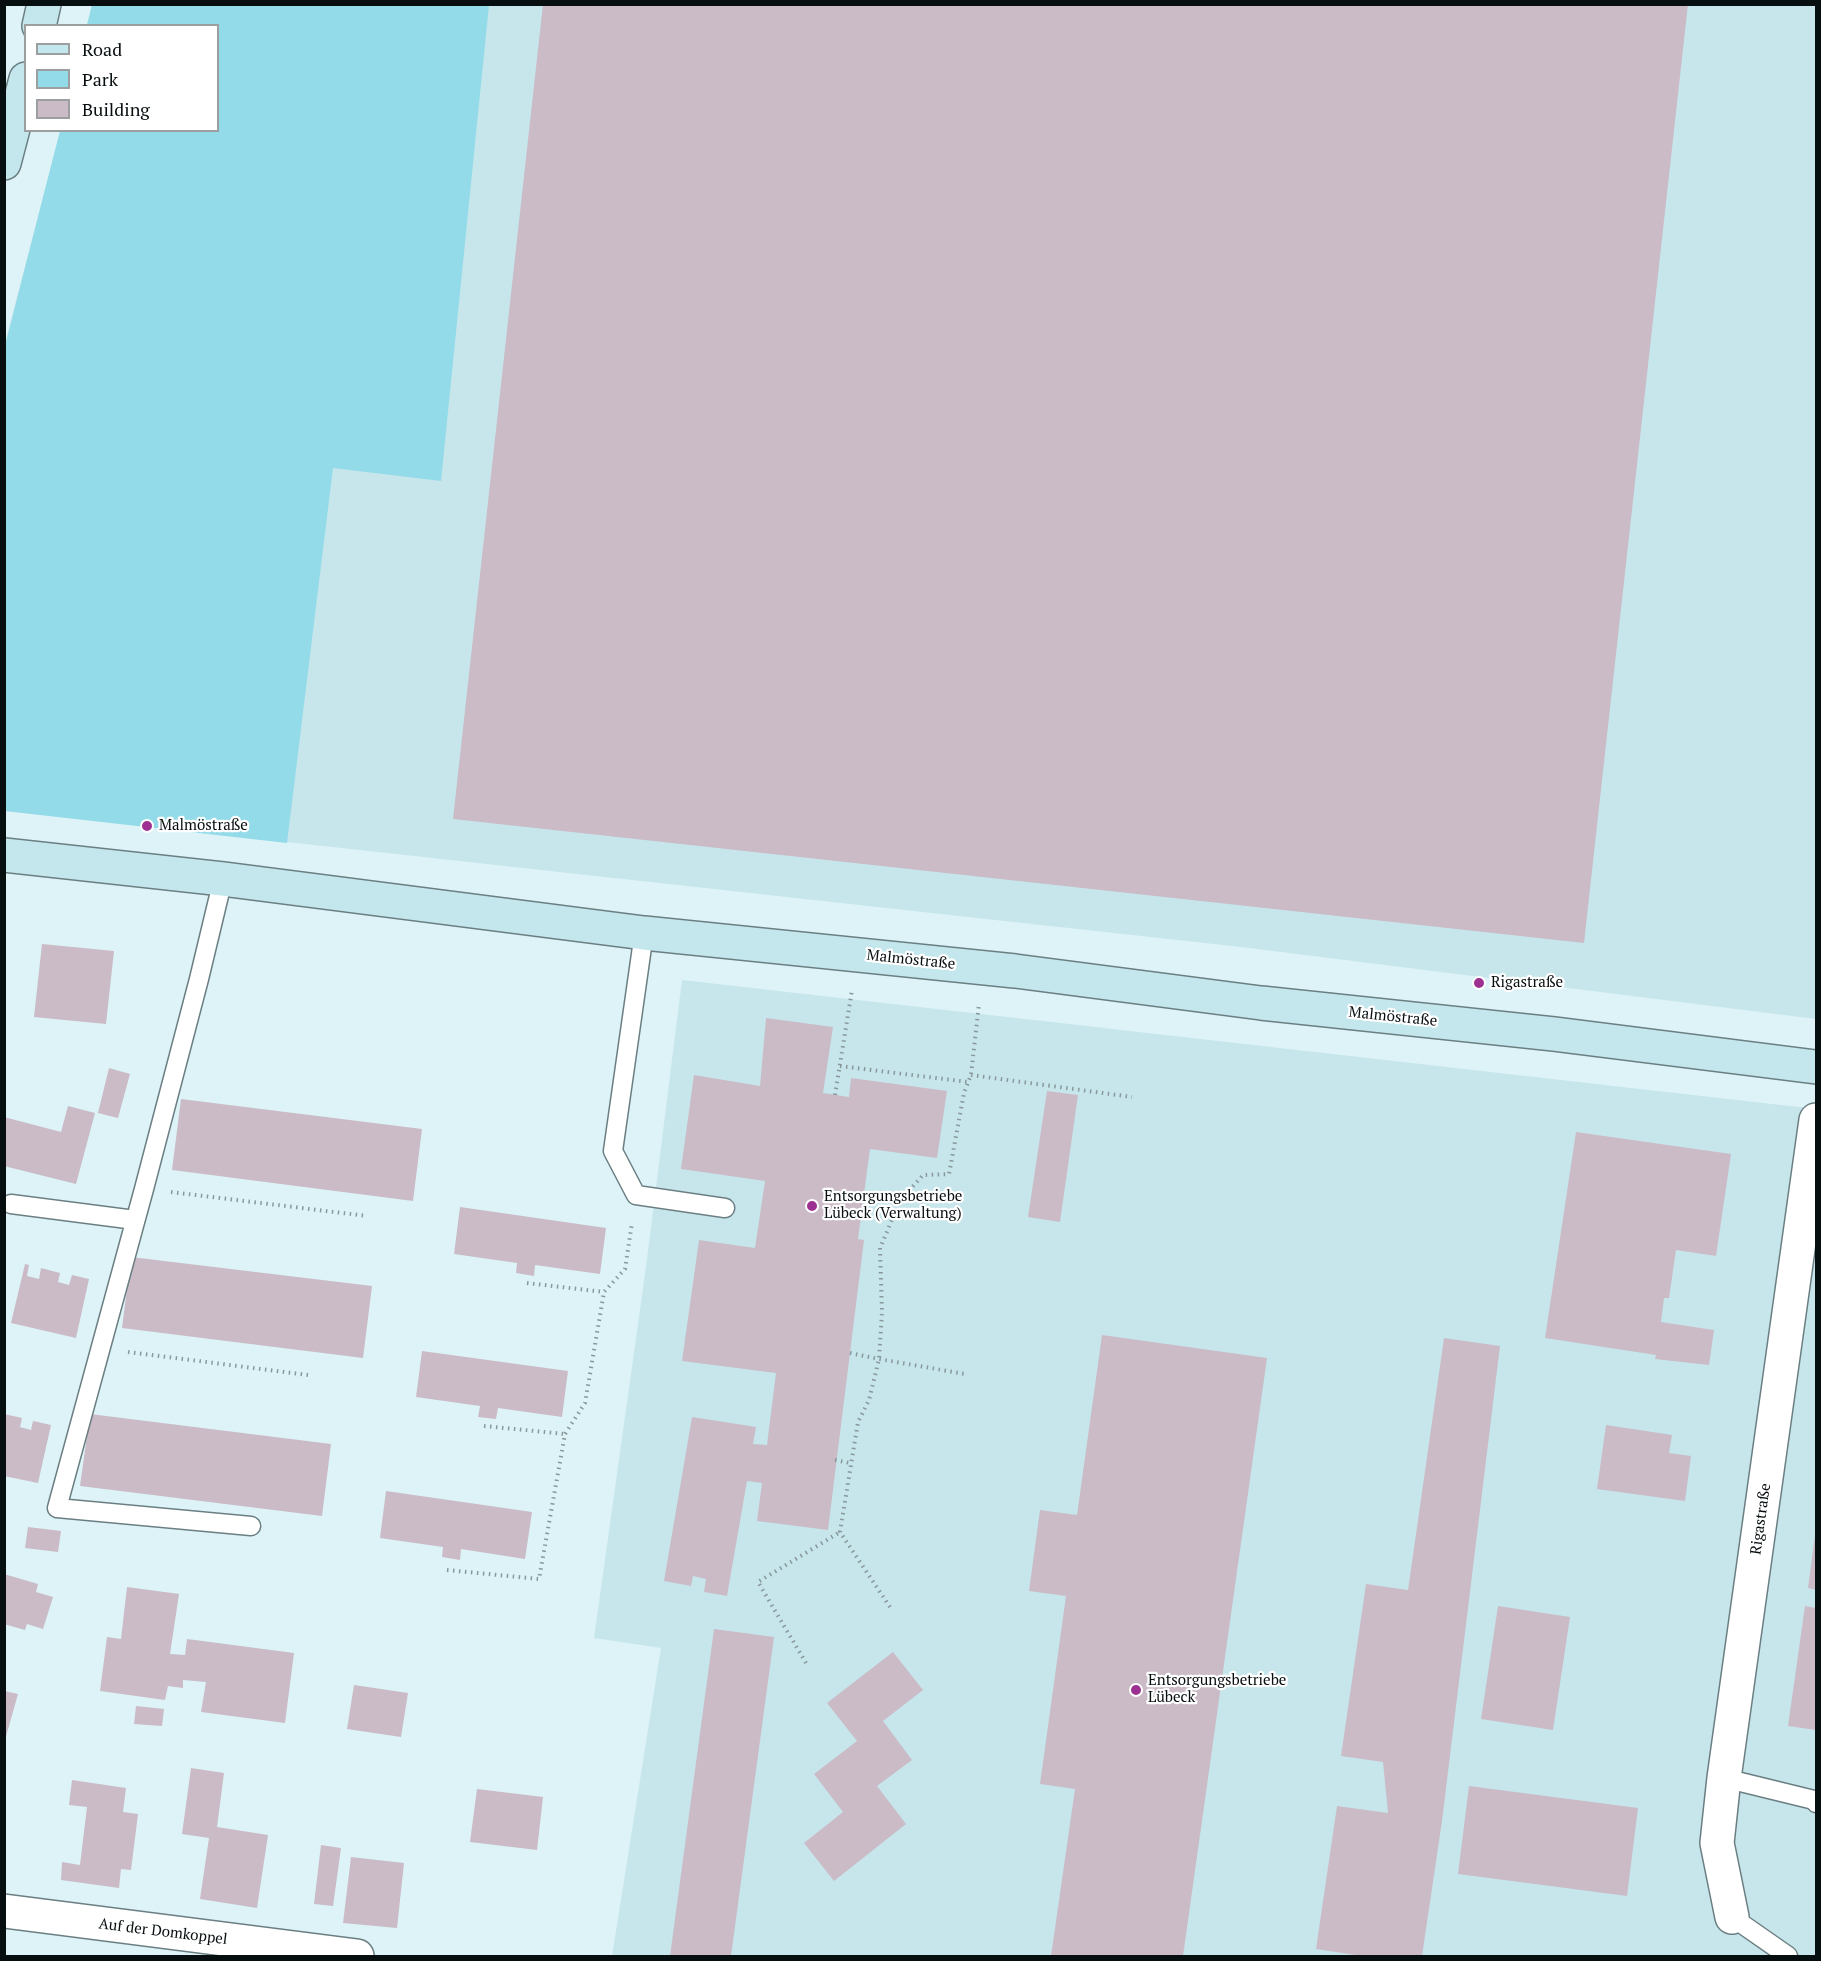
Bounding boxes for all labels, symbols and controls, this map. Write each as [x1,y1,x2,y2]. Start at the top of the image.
legend [24,24,219,132]
text: Road [82,37,122,61]
text: Park [82,67,118,91]
text: Building [82,97,150,121]
place label: Malmöstraße [159,817,248,835]
marker: Malmöstraße [140,819,154,833]
street label: Malmöstraße [866,946,956,974]
place label: Rigastraße [1491,974,1563,992]
marker: Rigastraße [1472,976,1486,990]
street label: Malmöstraße [1348,1003,1438,1031]
place label: Entsorgungsbetriebe Lübeck (Verwaltung) [824,1188,962,1223]
marker: Entsorgungsbetriebe Lübeck (Verwaltung) [805,1199,819,1213]
street label: Rigastraße [1747,1482,1775,1556]
place label: Entsorgungsbetriebe Lübeck [1148,1672,1286,1707]
marker: Entsorgungsbetriebe Lübeck [1129,1683,1143,1697]
street label: Auf der Domkoppel [98,1915,228,1949]

